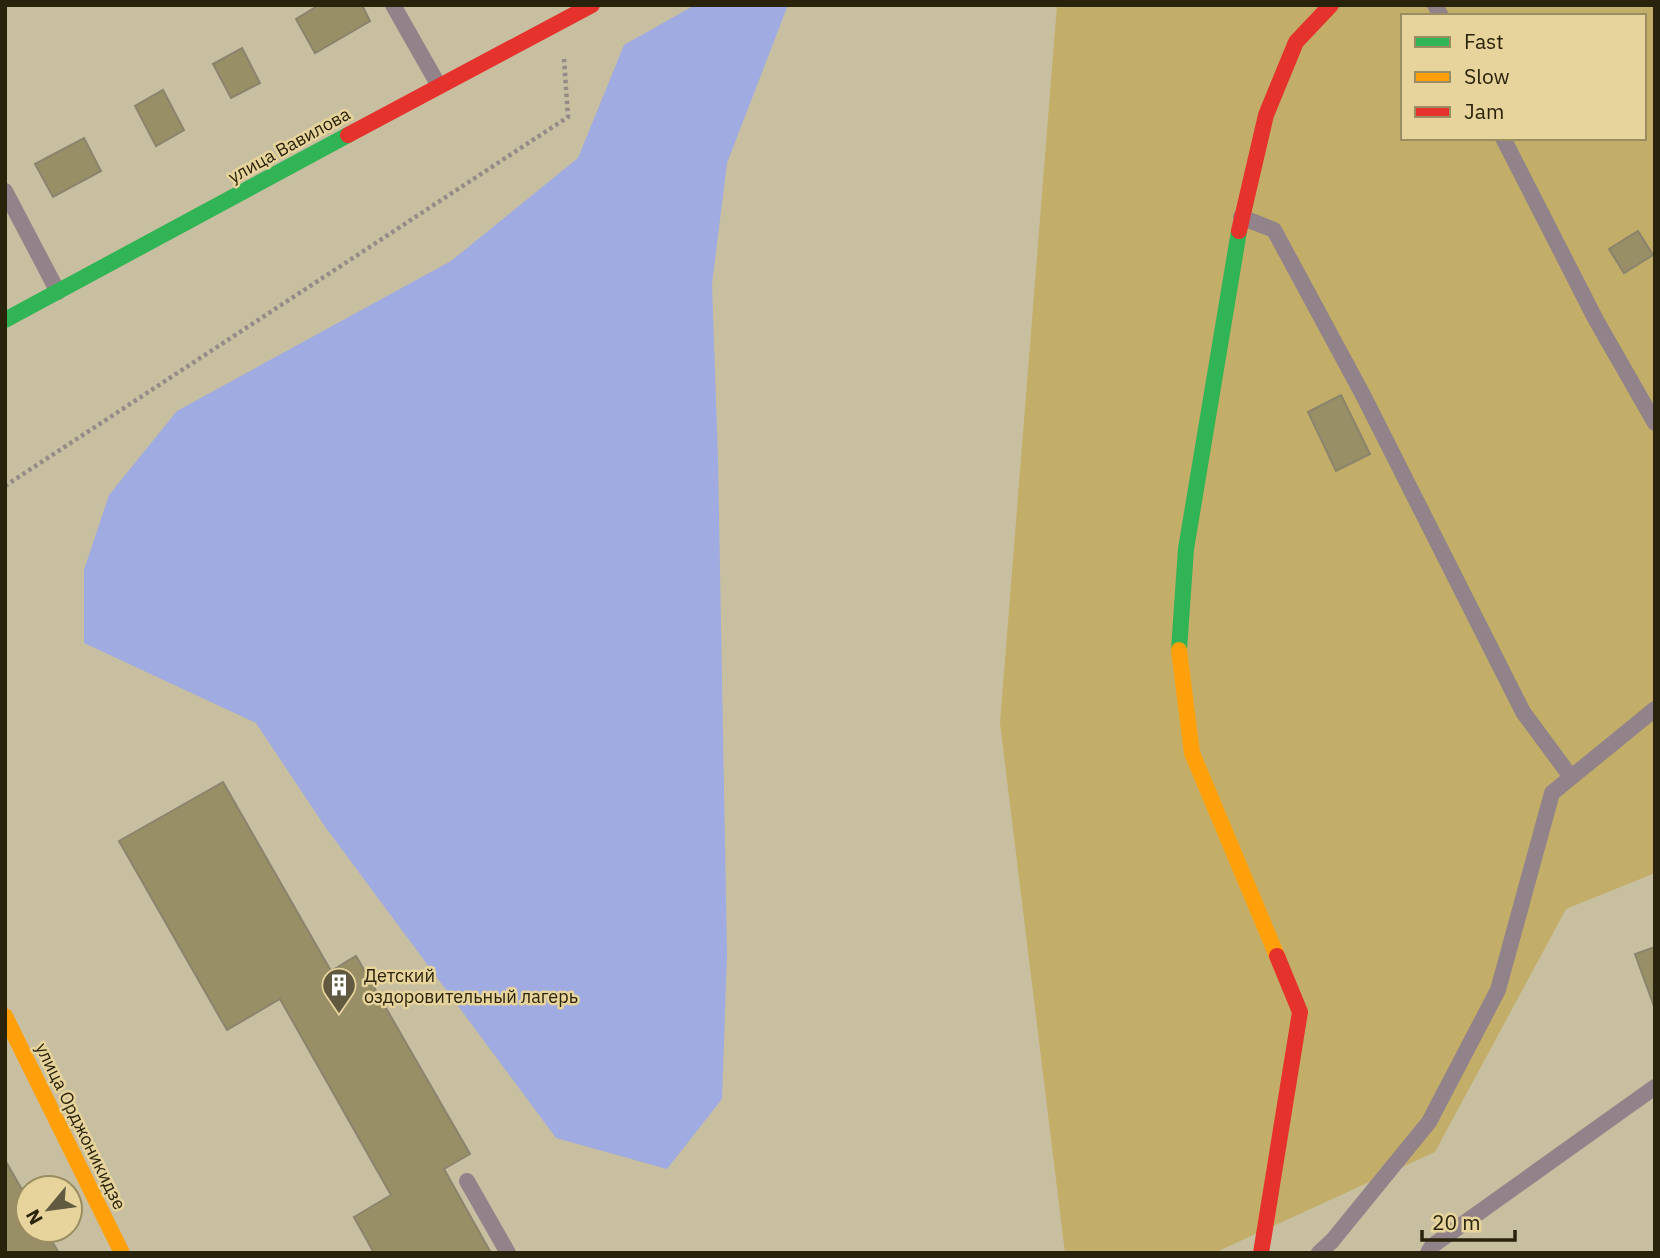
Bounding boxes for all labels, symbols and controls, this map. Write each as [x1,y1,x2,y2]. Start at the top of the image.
legend [1401,14,1646,140]
text: Fast [1464,27,1504,55]
text: Slow [1464,62,1510,90]
text: Jam [1464,97,1504,125]
street label: улица Вавилова [224,102,354,188]
place label: Детский оздоровительный лагерь [364,964,578,1008]
building icon: Детский оздоровительный лагерь [320,966,358,1015]
street label: улица Орджоникидзе [31,1039,131,1213]
north arrow [14,1174,84,1244]
scale bar [1422,1198,1515,1242]
text: N [20,1205,48,1229]
text: 20 m [1432,1208,1481,1236]

